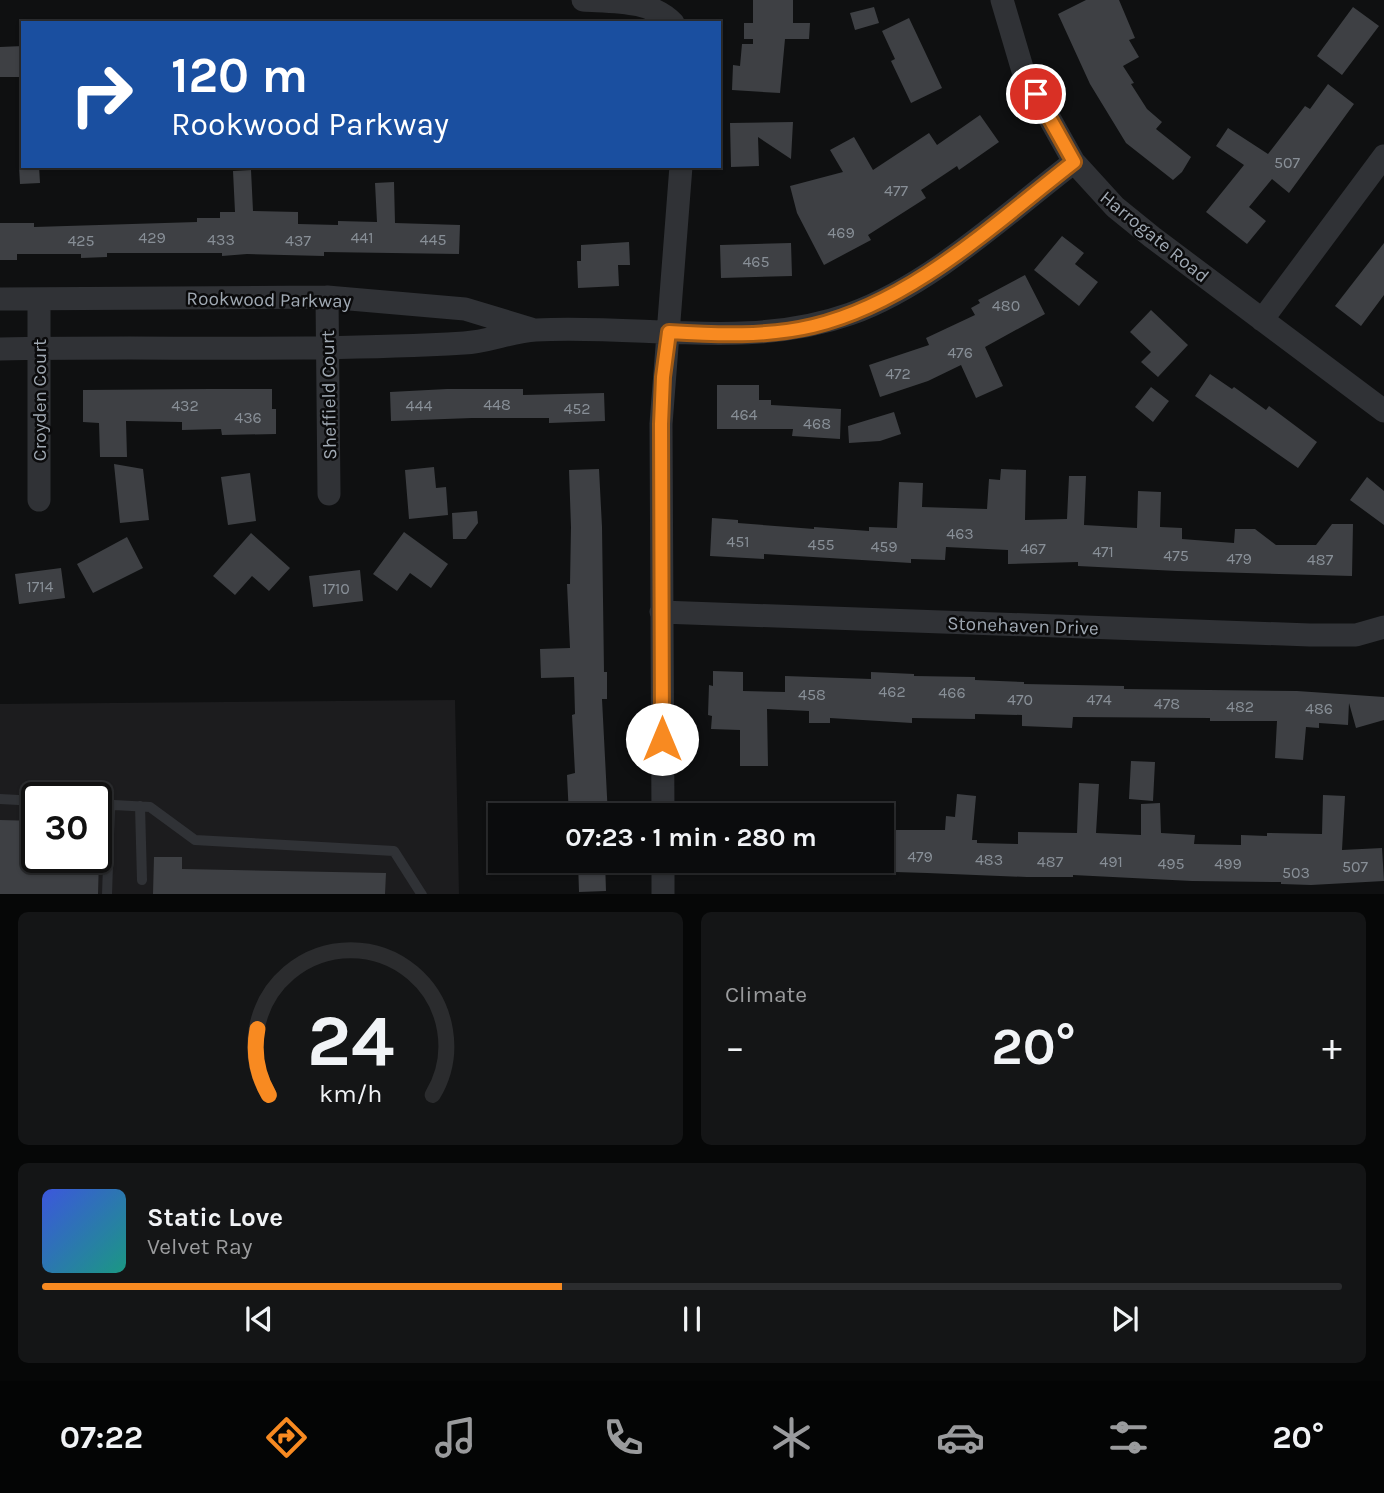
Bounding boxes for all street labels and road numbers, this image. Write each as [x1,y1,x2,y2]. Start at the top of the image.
street label: Harrogate Road [1096,186,1213,287]
street label: Rookwood Parkway [186,288,352,312]
street label: Sheffield Court [317,330,341,460]
street label: Croyden Court [29,339,51,461]
street label: Stonehaven Drive [947,612,1099,640]

